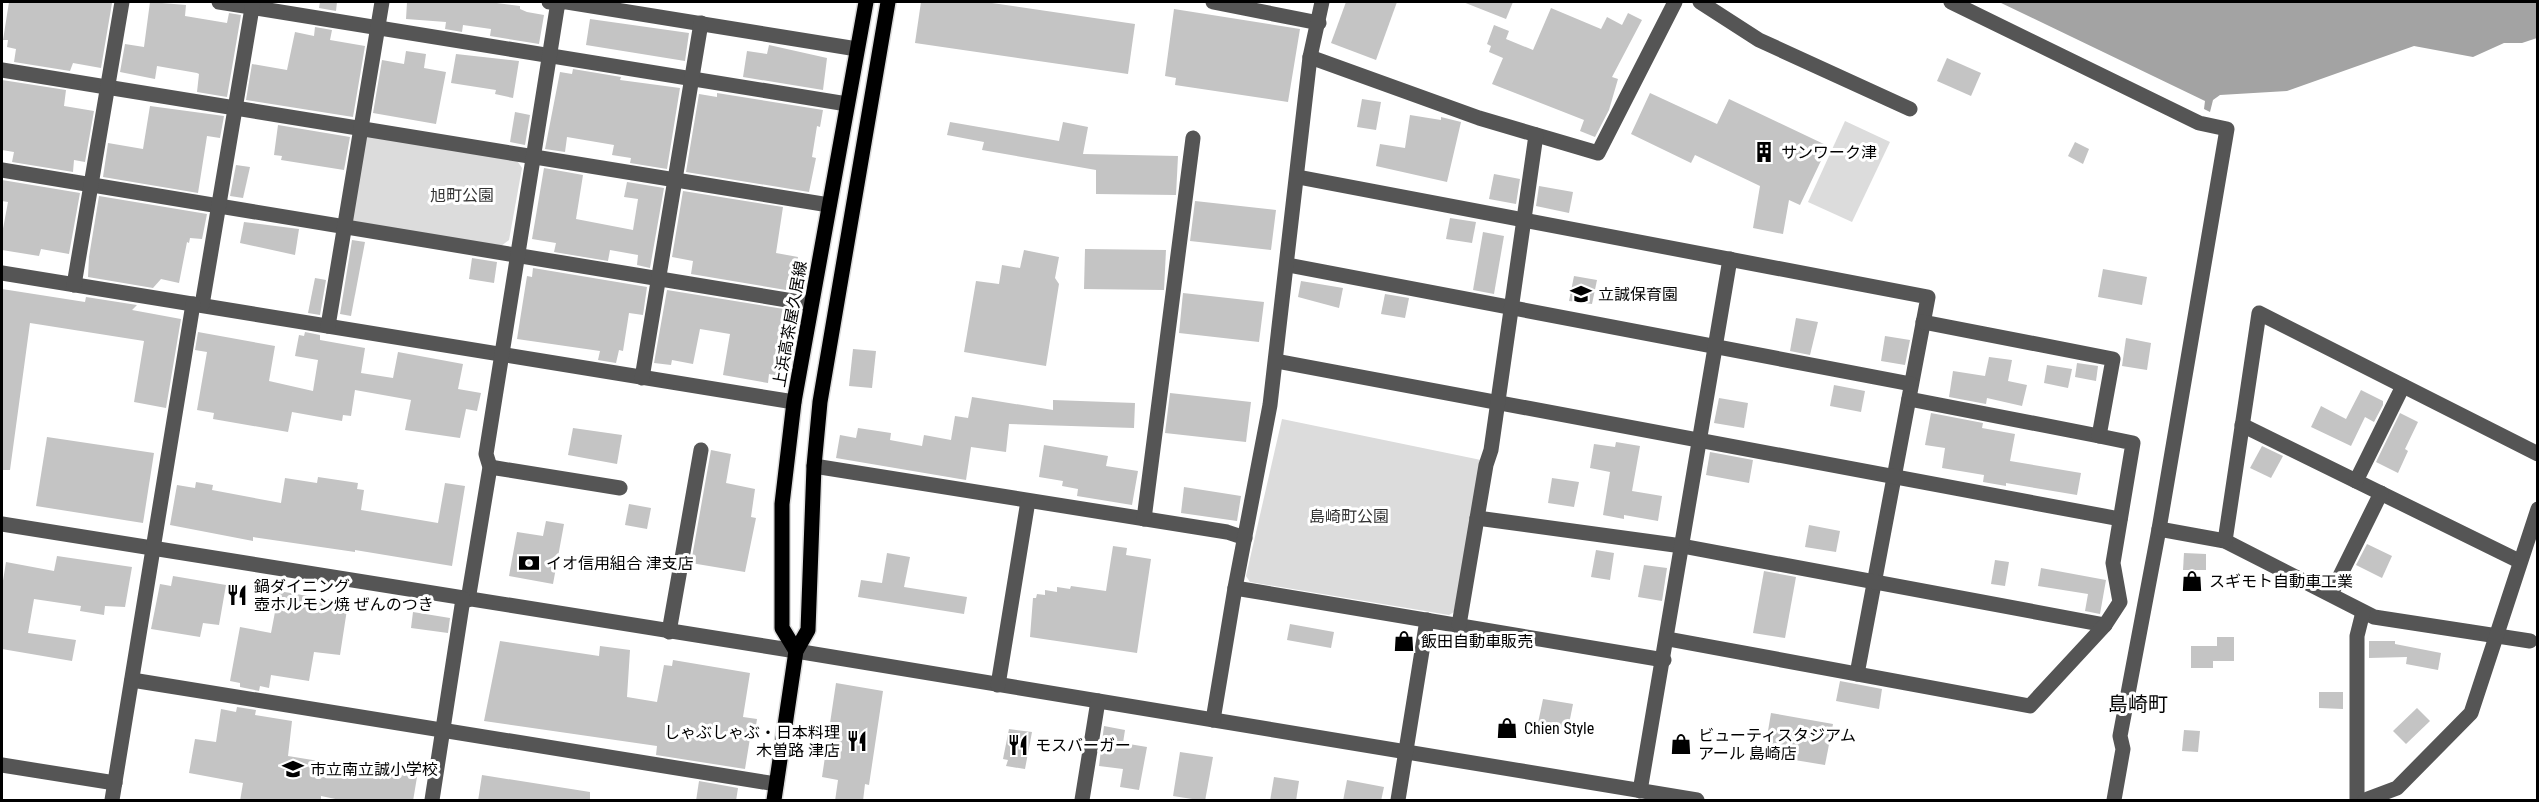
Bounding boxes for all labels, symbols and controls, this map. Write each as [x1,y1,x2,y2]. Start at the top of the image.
building icon: サンワーク津 [1752,140,1776,164]
place label: サンワーク津 [1781,143,1877,162]
park label: 旭町公園 [430,186,494,205]
street label: 上浜高茶屋久居線 [770,259,810,389]
school or university icon: 立誠保育園 [1569,282,1593,306]
place label: 立誠保育園 [1598,285,1678,304]
park label: 島崎町公園 [1309,507,1389,526]
bank icon: イオ信用組合 津支店 [517,551,541,575]
place label: イオ信用組合 津支店 [546,554,694,573]
shop icon: スギモト自動車工業 [2180,569,2204,593]
place label: スギモト自動車工業 [2209,572,2353,591]
place label: 鍋ダイニング 壺ホルモン焼 ぜんのつき [254,577,434,614]
restaurant icon: 鍋ダイニング 壺ホルモン焼 ぜんのつき [225,583,249,607]
shop icon: 飯田自動車販売 [1392,629,1416,653]
place label: 飯田自動車販売 [1421,632,1533,651]
district label: 島崎町 [2108,692,2168,716]
shop icon: Chien Style [1495,716,1519,740]
place label: Chien Style [1524,719,1594,738]
place label: しゃぶしゃぶ・日本料理 木曽路 津店 [664,723,840,760]
place label: ビューティスタジアム アール 島崎店 [1698,726,1856,763]
restaurant icon: しゃぶしゃぶ・日本料理 木曽路 津店 [845,729,869,753]
shop icon: ビューティスタジアム アール 島崎店 [1669,732,1693,756]
restaurant icon: モスバーガー [1006,733,1030,757]
place label: モスバーガー [1035,736,1131,755]
school or university icon: 市立南立誠小学校 [281,757,305,781]
place label: 市立南立誠小学校 [310,760,438,779]

